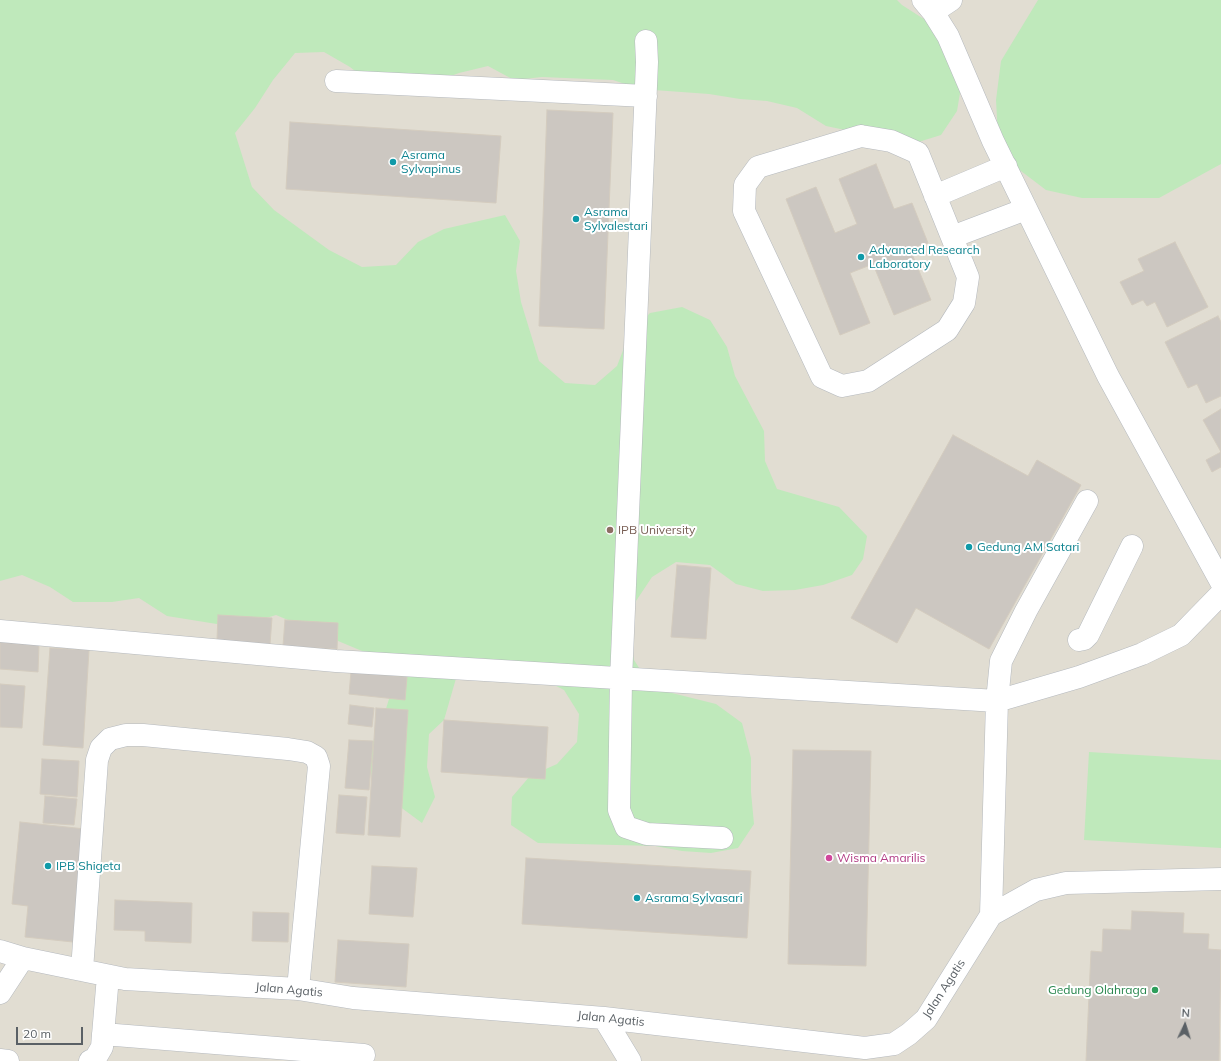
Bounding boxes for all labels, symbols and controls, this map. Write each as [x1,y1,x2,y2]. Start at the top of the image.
place label: Asrama Sylvapinus [401,148,461,176]
marker: Asrama Sylvapinus [388,157,398,167]
place label: Asrama Sylvalestari [584,205,648,233]
marker: Asrama Sylvalestari [571,214,581,224]
place label: Advanced Research Laboratory [869,243,980,271]
marker: Advanced Research Laboratory [856,252,866,262]
place label: IPB University [618,523,695,537]
marker: IPB University [605,525,615,535]
place label: Gedung AM Satari [977,540,1079,554]
marker: Gedung AM Satari [964,542,974,552]
place label: Wisma Amarilis [837,851,925,865]
marker: Wisma Amarilis [824,853,834,863]
place label: IPB Shigeta [56,859,121,873]
marker: IPB Shigeta [43,861,53,871]
place label: Asrama Sylvasari [645,891,743,905]
marker: Asrama Sylvasari [632,893,642,903]
street label: Jalan Agatis [920,957,968,1021]
street label: Jalan Agatis [255,980,323,1000]
place label: Gedung Olahraga [1048,983,1147,997]
marker: Gedung Olahraga [1150,985,1160,995]
north arrow [1165,1005,1205,1045]
text: N [1181,1006,1190,1020]
street label: Jalan Agatis [577,1008,645,1030]
scale bar [18,1019,85,1045]
text: 20 m [23,1026,51,1041]

